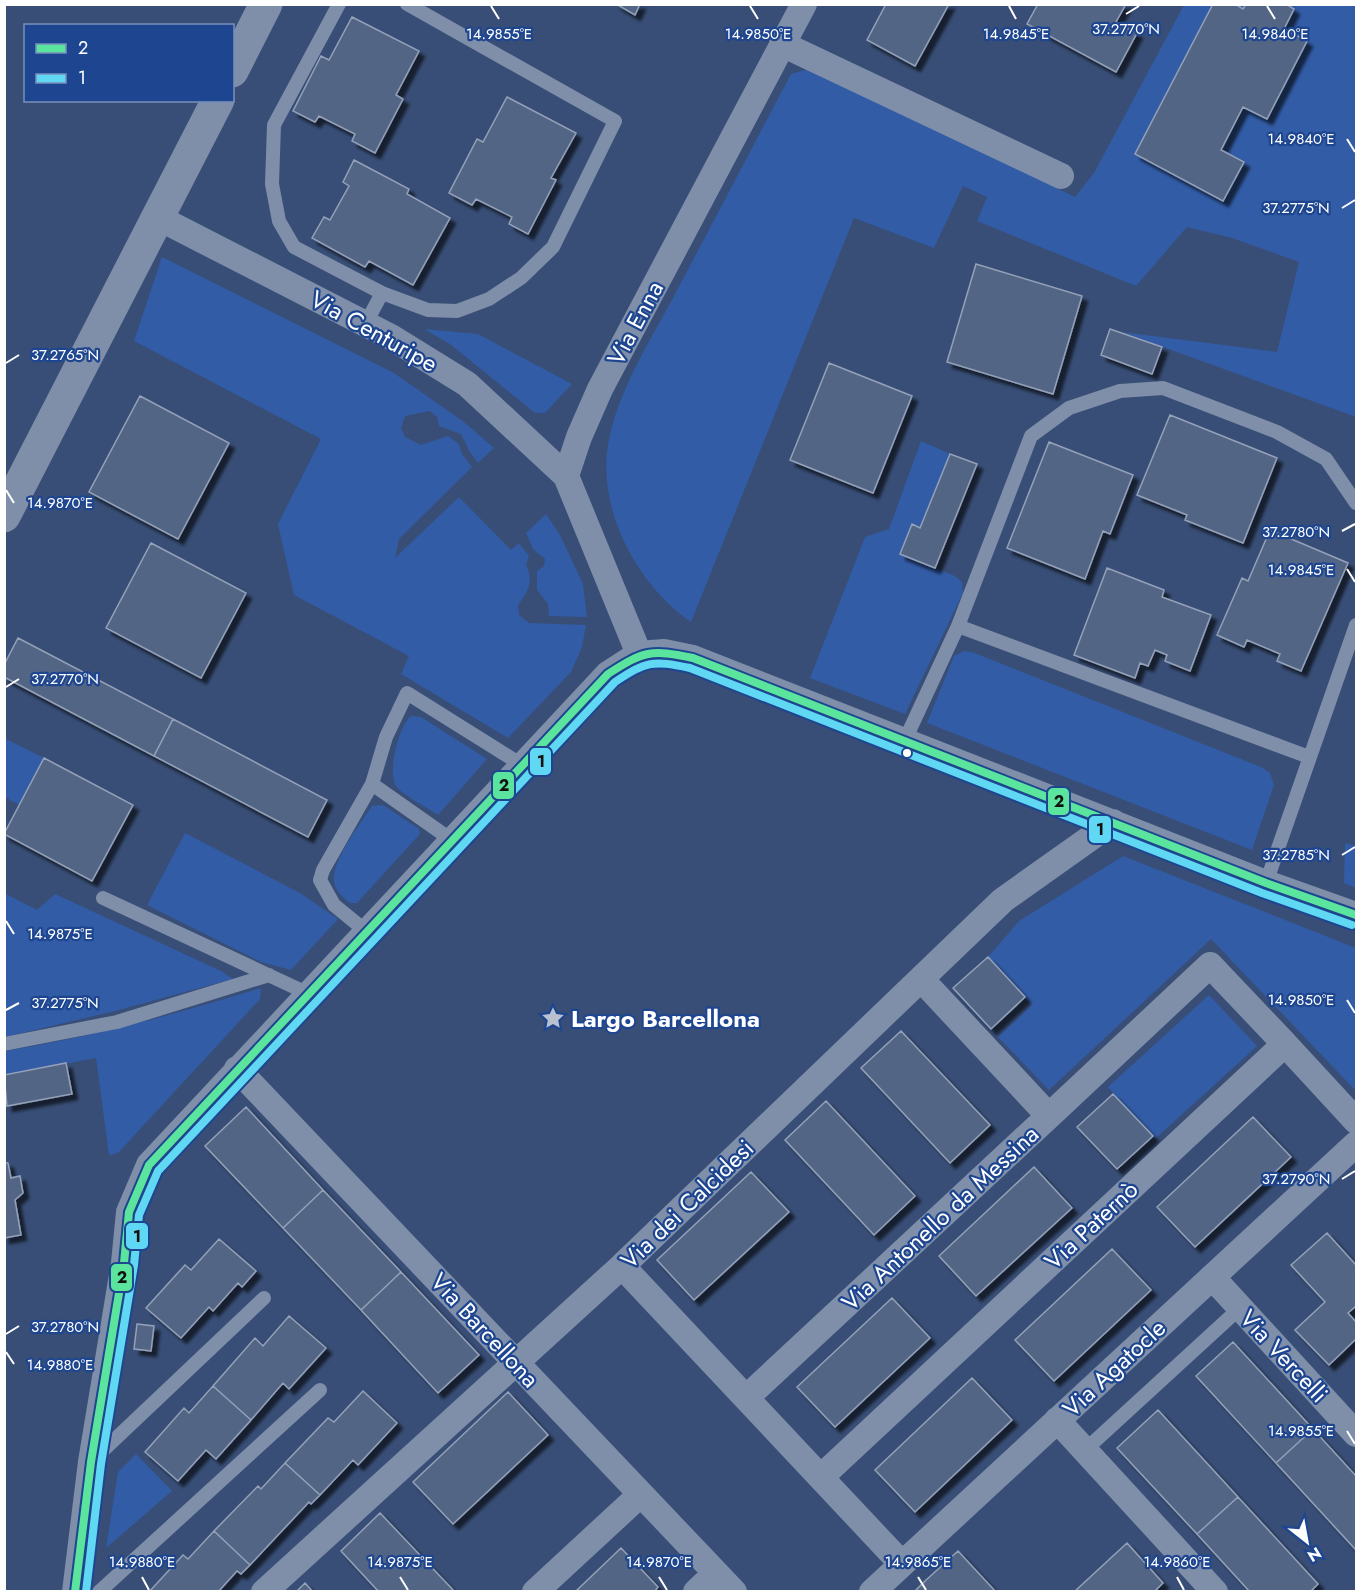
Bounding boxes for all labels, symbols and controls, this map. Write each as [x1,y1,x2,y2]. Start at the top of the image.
text: 37.2770°N [1092,18,1160,40]
text: 14.9855°E [466,23,532,45]
text: 14.9850°E [725,23,791,45]
text: 14.9845°E [983,23,1049,45]
text: 14.9840°E [1242,23,1309,45]
legend [24,24,234,102]
text: 2 [78,35,88,61]
text: 1 [78,65,86,91]
text: 14.9840°E [1268,128,1335,150]
text: 37.2775°N [1262,197,1330,219]
street label: Via Enna [598,275,672,371]
street label: Via Centuripe [304,281,444,381]
text: 37.2765°N [31,344,99,366]
text: 14.9870°E [27,492,93,514]
text: 37.2780°N [1262,521,1330,543]
text: 14.9845°E [1268,559,1334,581]
text: 37.2770°N [31,668,99,690]
line badge: 1 [529,747,552,776]
unlabelled marker [901,747,913,759]
text: 1 [537,750,545,773]
line badge: 2 [492,771,515,800]
text: 2 [499,774,509,797]
line badge: 2 [1047,787,1070,816]
text: 2 [1054,790,1064,813]
line badge: 1 [1088,815,1112,844]
text: 1 [1096,818,1104,841]
text: 37.2785°N [1262,844,1330,866]
text: 14.9875°E [27,923,93,945]
text: 14.9850°E [1268,989,1334,1011]
text: 37.2775°N [31,992,99,1014]
place label: Largo Barcellona [571,1001,760,1036]
place icon: Largo Barcellona [540,1005,566,1031]
street label: Via Antonello da Messina [834,1117,1046,1319]
street label: Via dei Calcidesi [612,1131,762,1277]
text: 37.2790°N [1262,1168,1330,1190]
street label: Via Paternò [1036,1172,1146,1278]
line badge: 1 [125,1222,149,1250]
text: 1 [133,1225,141,1248]
line badge: 2 [110,1263,133,1292]
street label: Via Barcellona [422,1265,548,1395]
text: 2 [117,1266,127,1289]
street label: Via Vercelli [1232,1302,1336,1410]
street label: Via Agatocle [1054,1311,1174,1425]
text: 37.2780°N [31,1316,99,1338]
text: 14.9880°E [27,1354,93,1376]
text: 14.9855°E [1268,1420,1334,1442]
north arrow [1277,1512,1337,1572]
text: N [1303,1541,1326,1568]
text: 14.9880°E [109,1551,175,1573]
text: 14.9875°E [367,1551,433,1573]
text: 14.9870°E [626,1551,692,1573]
text: 14.9865°E [885,1551,951,1573]
text: 14.9860°E [1144,1551,1210,1573]

